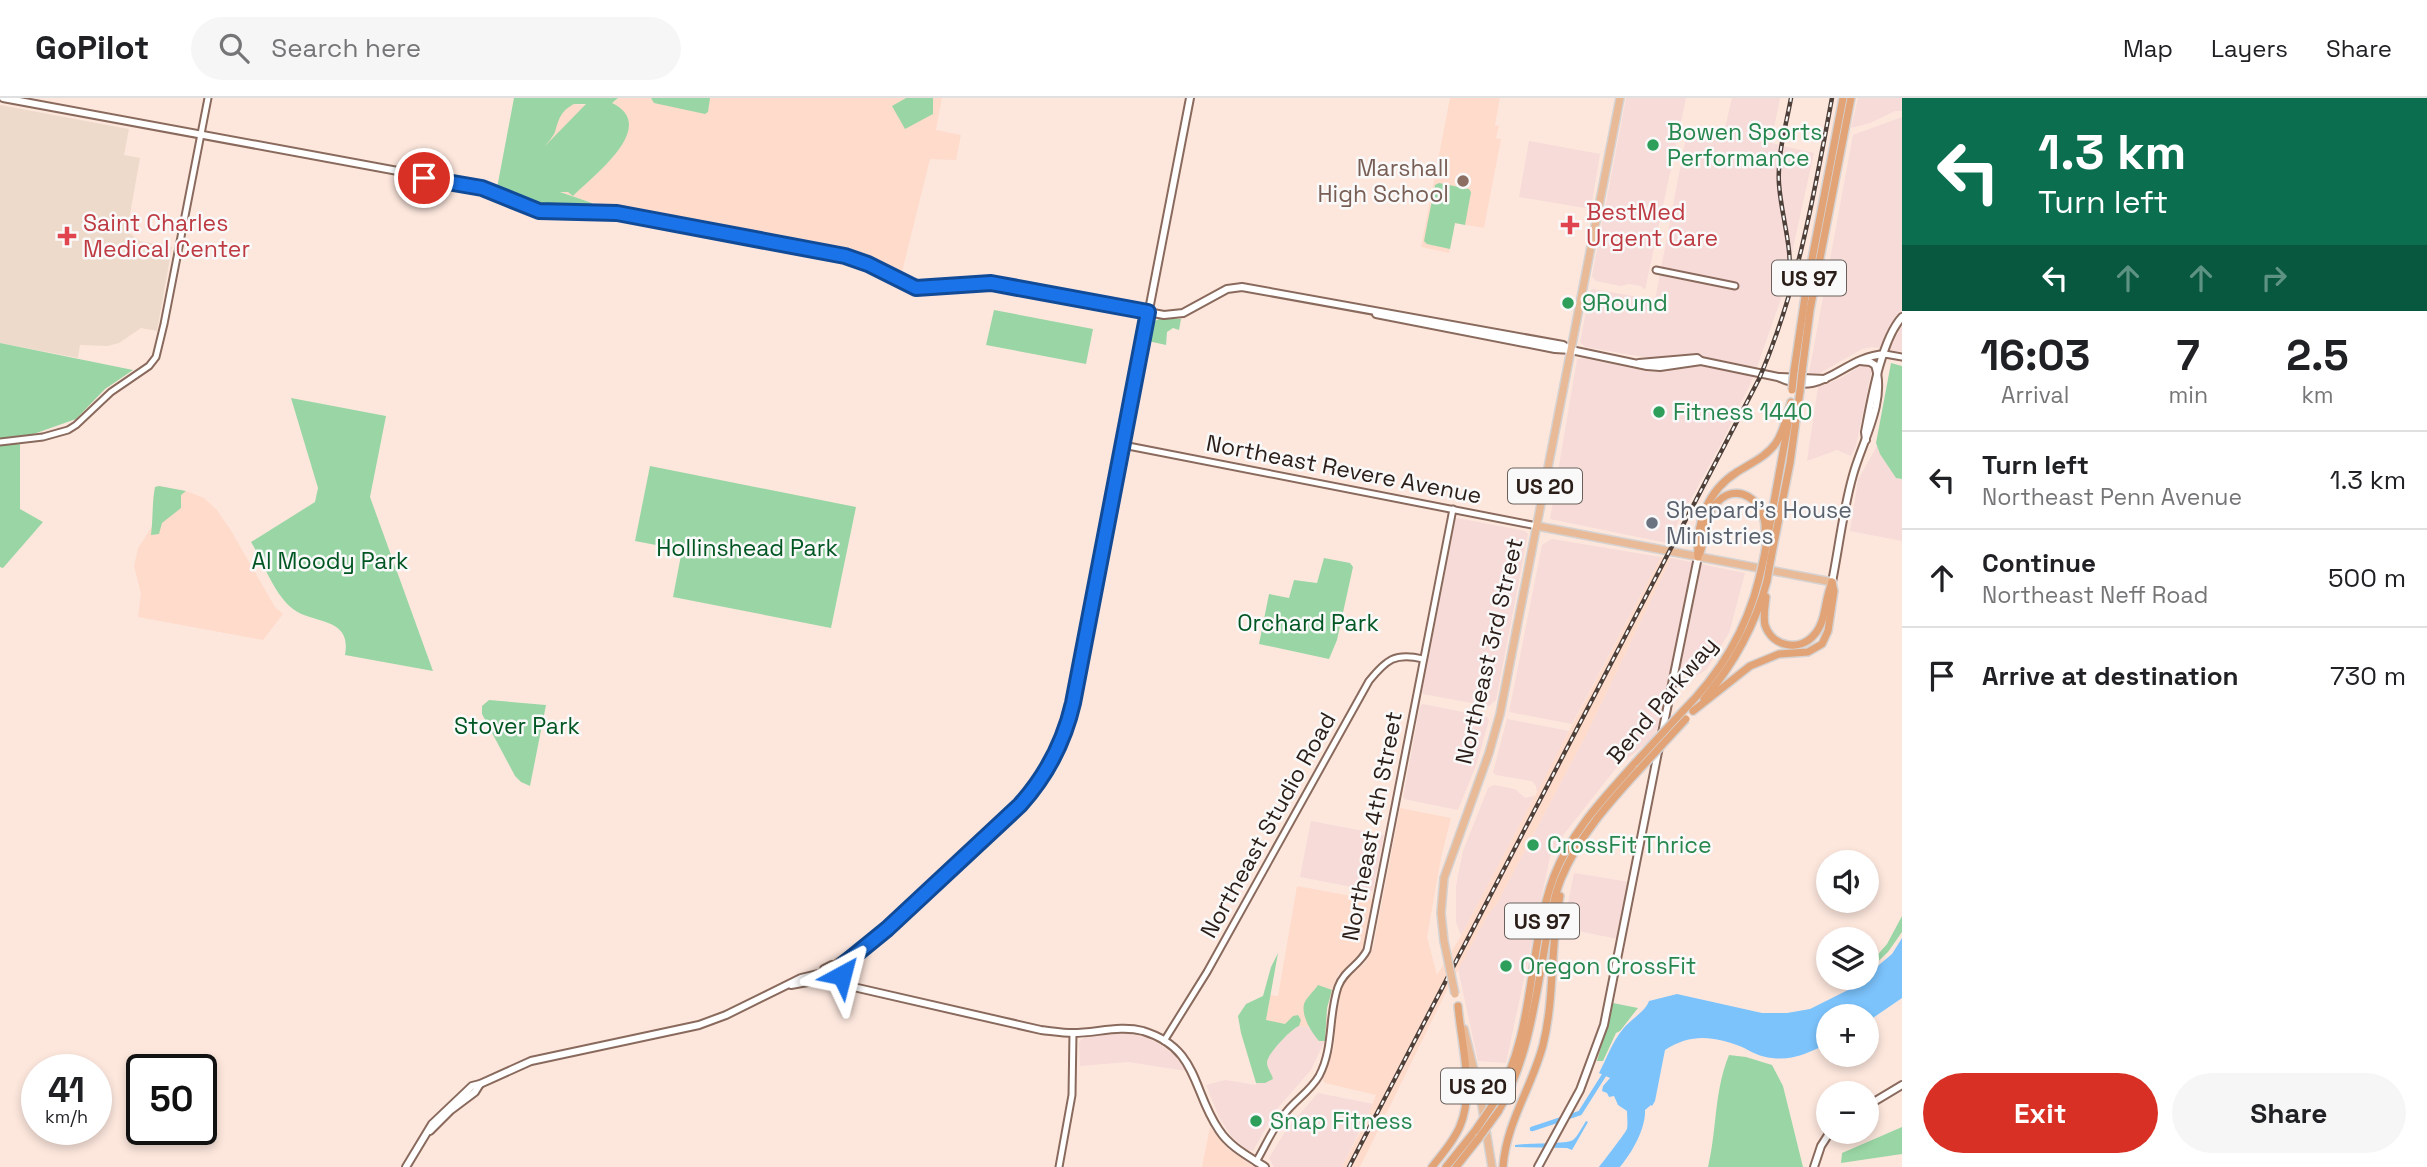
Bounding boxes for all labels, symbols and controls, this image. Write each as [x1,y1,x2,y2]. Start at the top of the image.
search box [191,17,681,80]
text: GoPilot [35,27,149,69]
icon: search [215,29,253,67]
text: Search here [271,31,421,65]
text: Map [2123,33,2173,64]
text: Layers [2211,33,2288,64]
text: Share [2326,33,2392,64]
place label: Bowen Sports Performance [1667,117,1823,173]
text: 1.3 km [2038,121,2186,183]
icon: left [1923,126,2014,217]
marker: Bowen Sports Performance [1645,137,1661,153]
pin [394,148,454,208]
place label: Marshall High School [1318,153,1449,209]
icon: arrive [405,159,443,197]
marker: Marshall High School [1455,173,1471,189]
text: Turn left [2038,182,2168,222]
place label: BestMed Urgent Care [1586,197,1718,253]
place label: Saint Charles Medical Center [83,208,250,264]
marker: BestMed Urgent Care [1560,215,1580,235]
marker: Saint Charles Medical Center [57,226,77,246]
icon: left [2036,259,2074,297]
icon: ahead [2109,259,2147,297]
icon: ahead [2182,259,2220,297]
icon: right [2255,259,2293,297]
road number: US 97 [1772,260,1846,296]
place label: 9Round [1582,288,1668,318]
marker: 9Round [1560,295,1576,311]
text: 16:03 [1980,329,2090,382]
text: 7 [2177,329,2200,382]
text: 2.5 [2286,329,2349,382]
text: Arrival [2001,380,2069,410]
text: min [2169,380,2208,410]
text: km [2301,380,2334,410]
place label: Fitness 1440 [1673,397,1813,427]
marker: Fitness 1440 [1651,404,1667,420]
street label: Northeast Revere Avenue [1204,428,1484,510]
text: Turn left [1982,448,2089,482]
icon: left [1923,461,1961,499]
text: 1.3 km [2330,463,2406,497]
road number: US 20 [1508,468,1582,504]
text: Northeast Penn Avenue [1982,482,2242,512]
place label: Shepard’s House Ministries [1666,495,1852,551]
marker: Shepard’s House Ministries [1644,515,1660,531]
park label: Hollinshead Park [656,533,838,563]
street label: Northeast 3rd Street [1448,535,1530,767]
park label: Al Moody Park [252,546,409,576]
text: Continue [1982,546,2096,580]
icon: ahead [1923,559,1961,597]
text: 500 m [2328,561,2406,595]
text: Northeast Neff Road [1982,580,2208,610]
park label: Orchard Park [1237,608,1379,638]
street label: Bend Parkway [1600,630,1724,770]
icon: arrive [1923,657,1961,695]
text: Arrive at destination [1982,659,2239,693]
text: 730 m [2330,659,2406,693]
street label: Northeast Studio Road [1193,707,1343,943]
street label: Northeast 4th Street [1335,709,1409,943]
park label: Stover Park [454,711,580,741]
place label: CrossFit Thrice [1547,830,1712,860]
marker: CrossFit Thrice [1525,837,1541,853]
map controls [1816,850,1879,1144]
button: sound [1816,850,1879,913]
road number: US 97 [1505,904,1579,938]
button: layers [1816,927,1879,990]
position arrow [805,938,879,1012]
place label: Oregon CrossFit [1520,951,1696,981]
marker: Oregon CrossFit [1498,958,1514,974]
button: + [1816,1004,1879,1067]
speed limit sign: 50 [126,1054,217,1145]
text: 41 [48,1068,85,1112]
road number: US 20 [1441,1068,1515,1104]
button: Exit [1923,1073,2158,1153]
button: Share [2172,1073,2406,1153]
button: − [1816,1081,1879,1144]
text: km/h [45,1105,88,1128]
place label: Snap Fitness [1270,1106,1413,1136]
marker: Snap Fitness [1248,1113,1264,1129]

